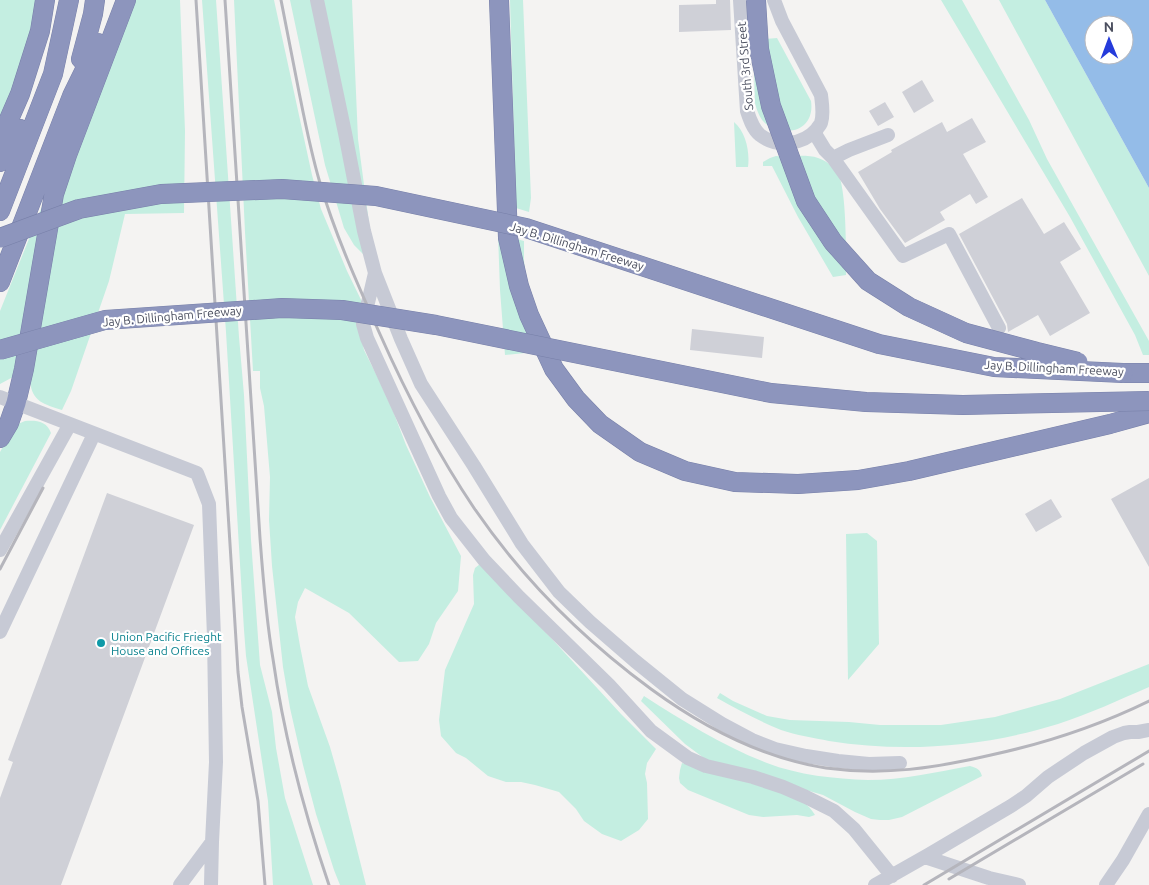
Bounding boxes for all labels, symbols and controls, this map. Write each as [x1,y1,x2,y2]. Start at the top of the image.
north arrow [1084,15,1134,65]
text: N [1103,19,1114,35]
street label: South 3rd Street [735,21,755,111]
street label: Jay B. Dillingham Freeway [508,219,646,273]
street label: Jay B. Dillingham Freeway [102,303,242,329]
street label: Jay B. Dillingham Freeway [984,358,1124,378]
place label: Union Pacific Frieght House and Offices [111,630,222,657]
marker: Union Pacific Frieght House and Offices [95,637,107,649]

